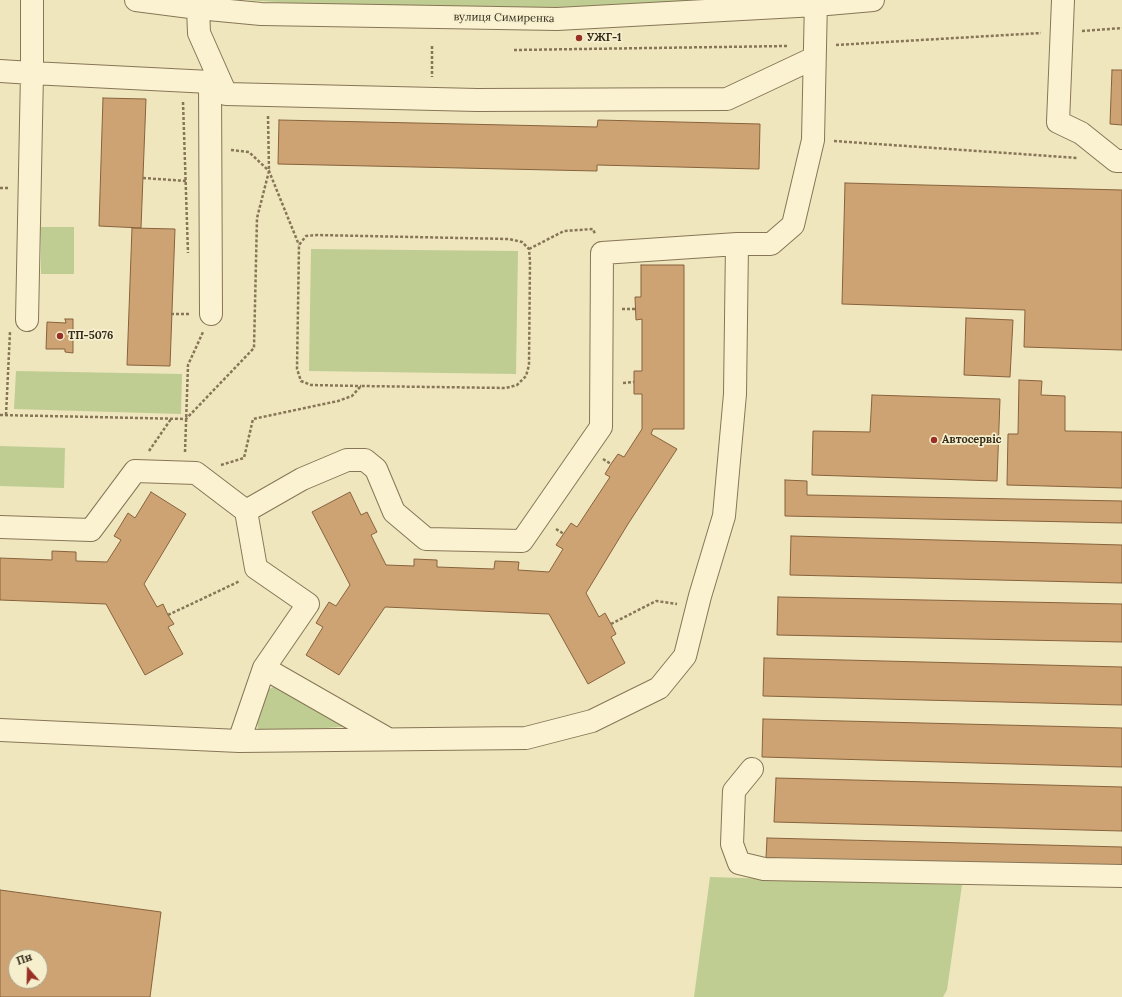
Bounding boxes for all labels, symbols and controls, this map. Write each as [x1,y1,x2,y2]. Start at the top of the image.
street label: вулиця Симиренка [453,11,555,25]
place label: УЖГ-1 [587,31,622,45]
marker: УЖГ-1 [574,33,584,43]
place label: ТП-5076 [68,329,113,343]
marker: ТП-5076 [55,331,65,341]
place label: Автосервіс [942,433,1002,447]
marker: Автосервіс [929,435,939,445]
north arrow [8,949,48,989]
text: Пн [14,949,34,968]

